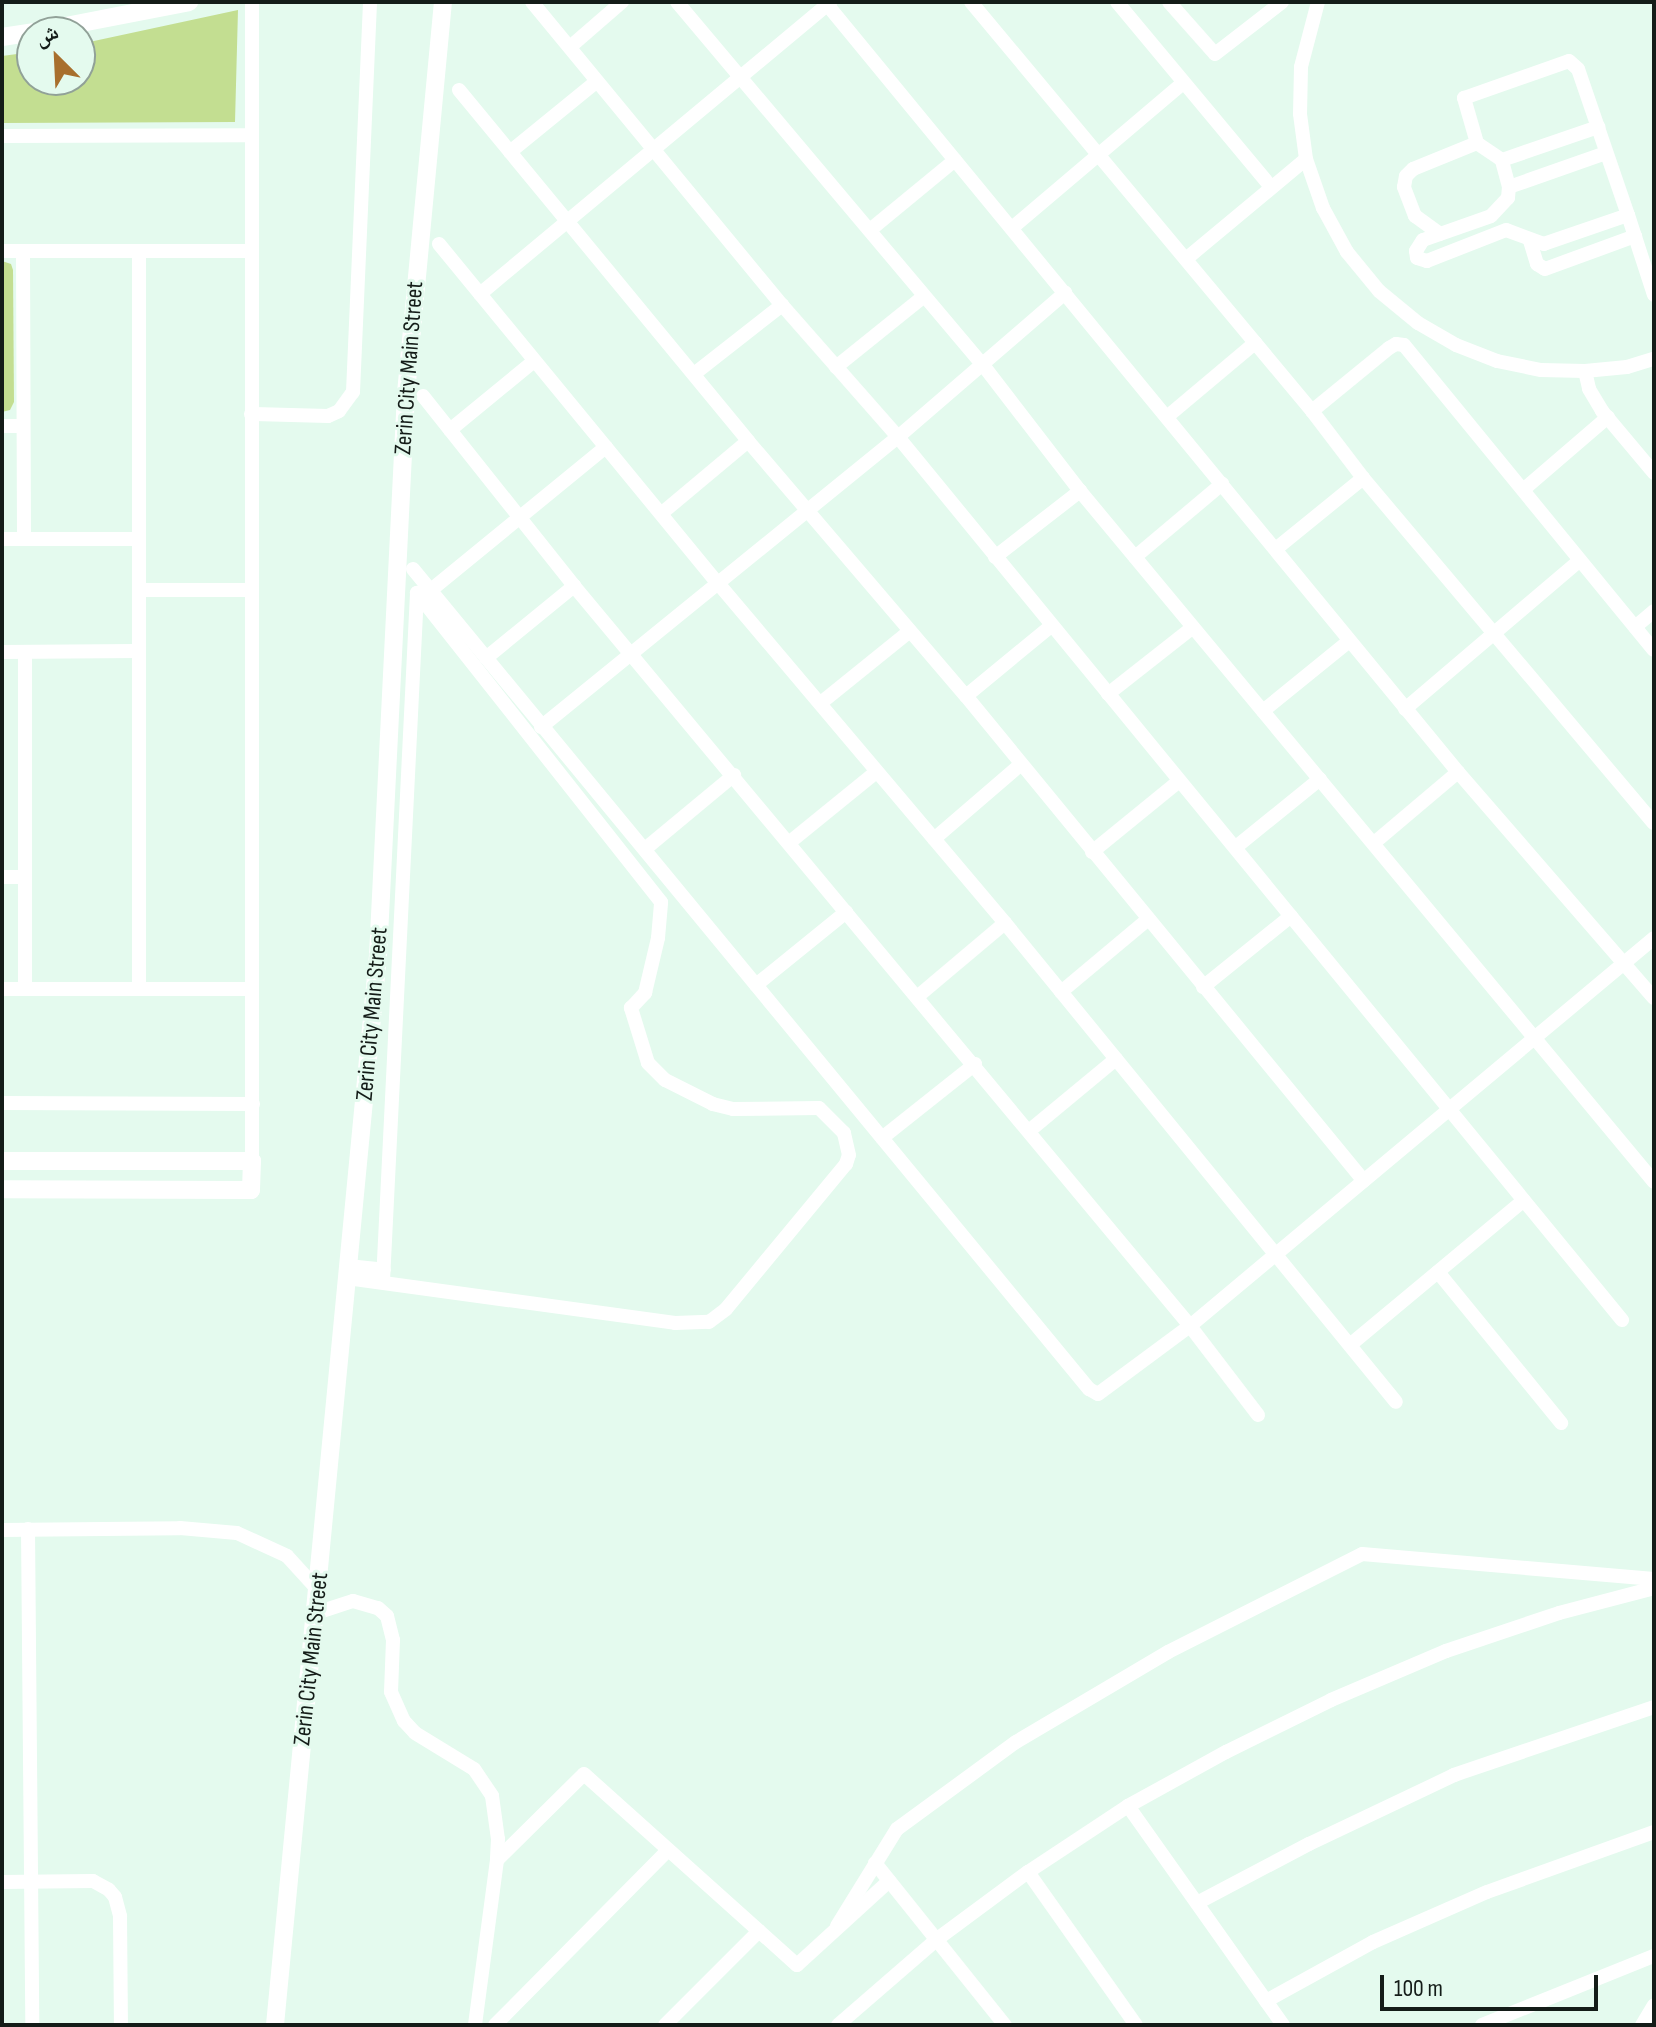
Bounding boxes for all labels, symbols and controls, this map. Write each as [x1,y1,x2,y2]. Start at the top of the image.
north arrow [16,16,96,96]
text: ش [31,18,63,53]
street label: Zerin City Main Street [389,280,429,456]
street label: Zerin City Main Street [350,926,394,1102]
street label: Zerin City Main Street [288,1571,334,1747]
scale bar [1384,1959,1602,2009]
text: 100 m [1394,1974,1443,2003]

